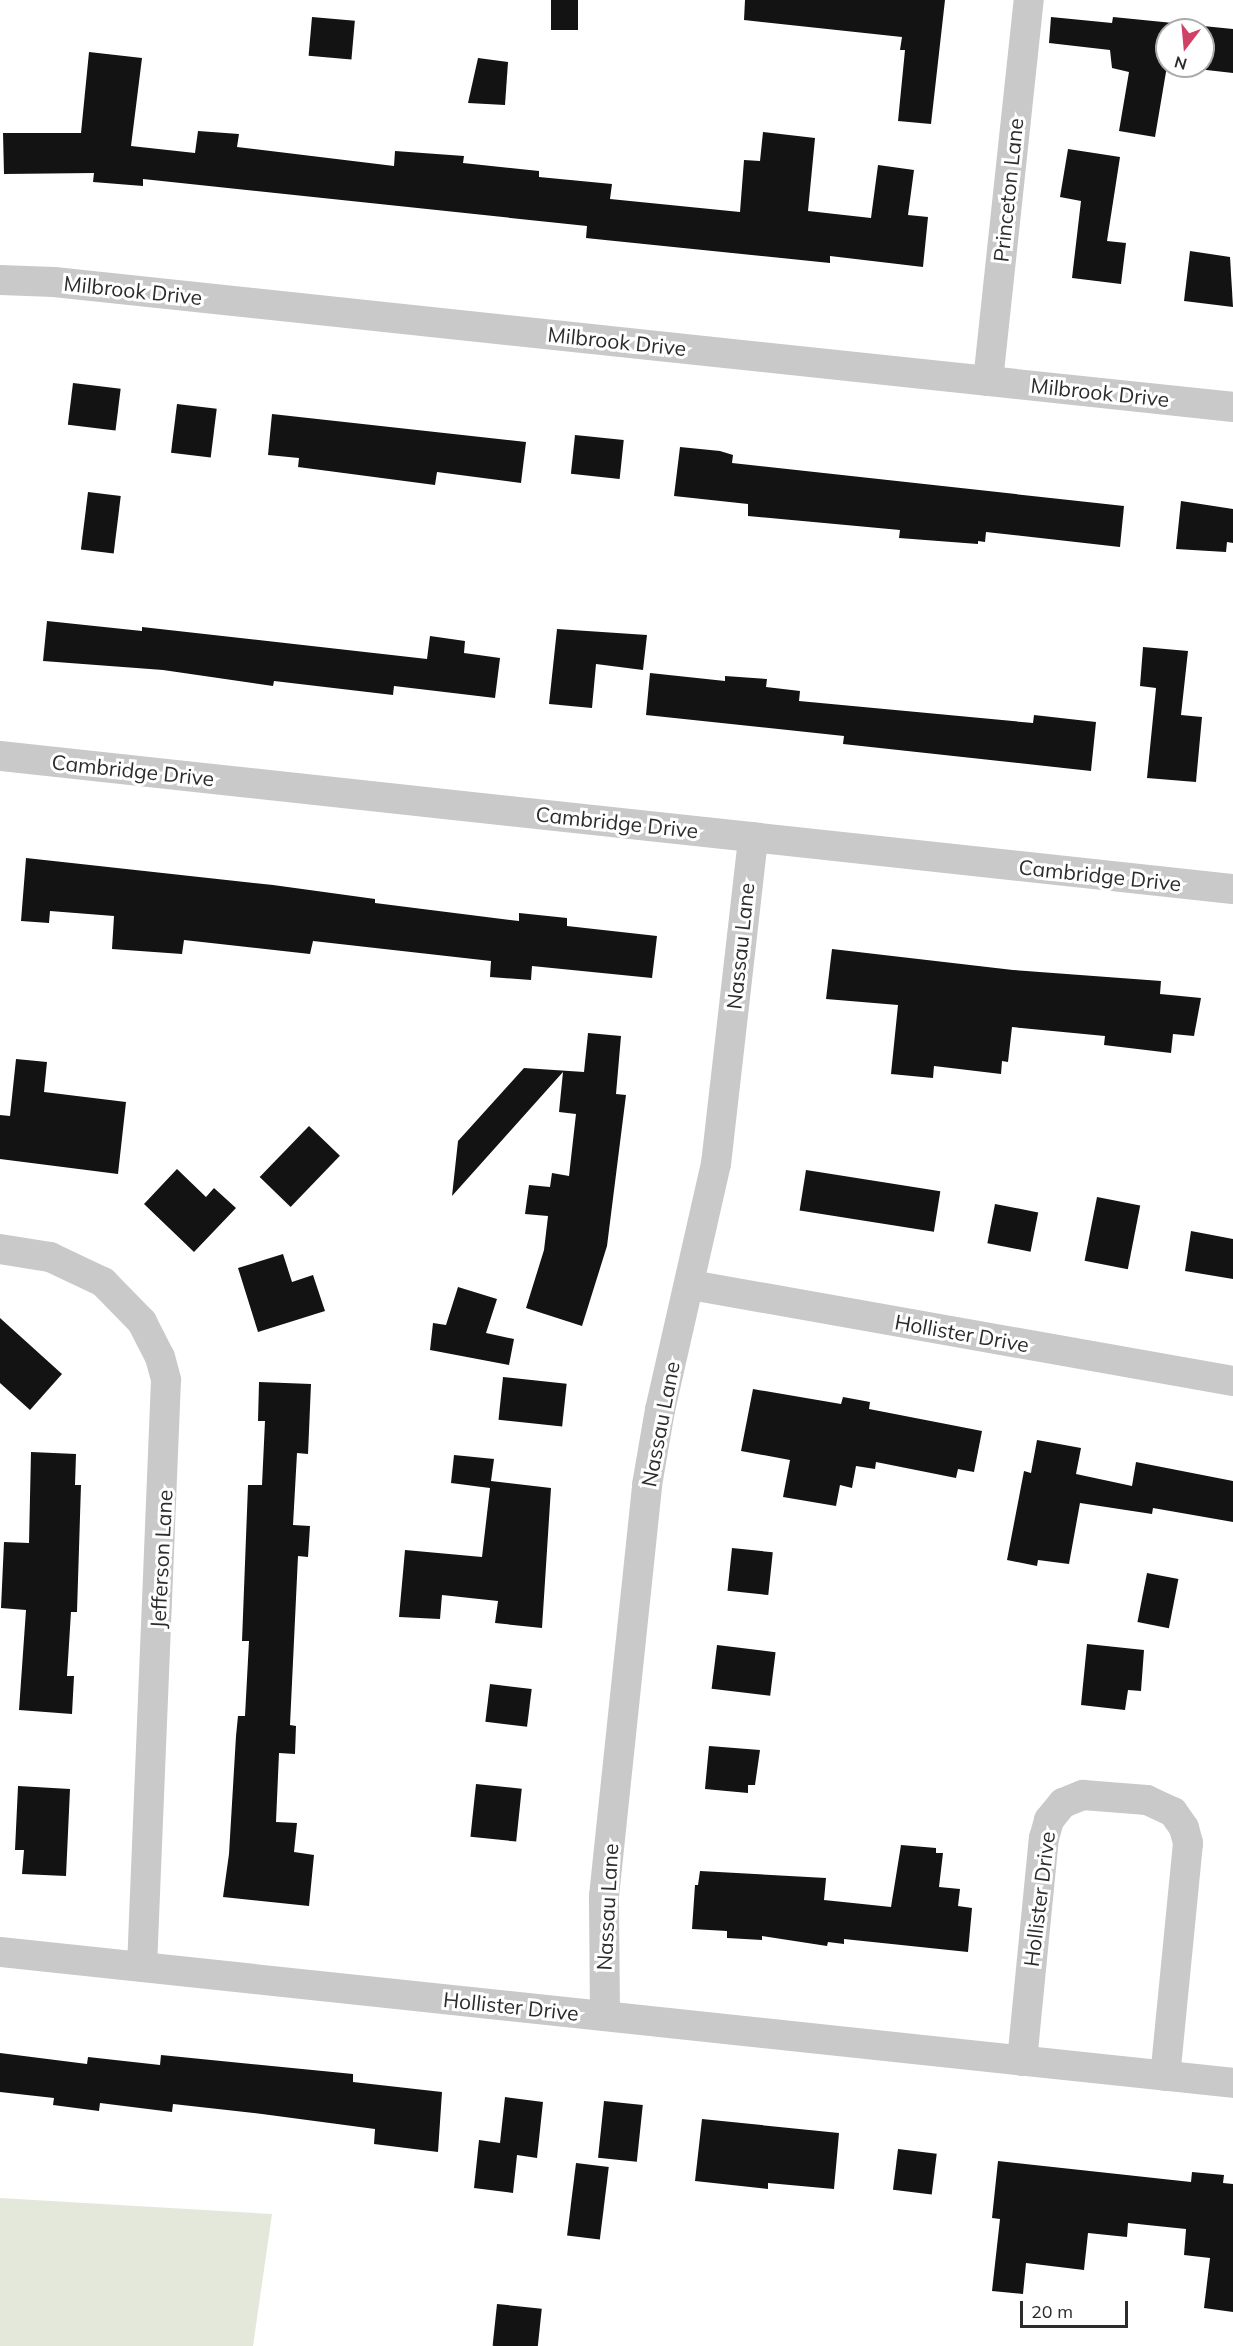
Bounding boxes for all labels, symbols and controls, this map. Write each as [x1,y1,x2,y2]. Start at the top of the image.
north arrow [1155,18,1215,78]
text: N [1172,52,1189,75]
street label: Princeton Lane [988,117,1028,263]
street label: Milbrook Drive [63,270,203,310]
street label: Milbrook Drive [547,321,687,361]
street label: Milbrook Drive [1030,372,1170,412]
street label: Cambridge Drive [51,749,215,791]
street label: Cambridge Drive [535,801,699,843]
street label: Cambridge Drive [1018,854,1182,896]
street label: Nassau Lane [721,881,759,1011]
street label: Hollister Drive [893,1309,1031,1357]
street label: Nassau Lane [636,1359,684,1489]
street label: Jefferson Lane [145,1489,177,1629]
street label: Hollister Drive [1018,1830,1060,1968]
street label: Nassau Lane [591,1843,623,1971]
street label: Hollister Drive [442,1986,580,2026]
scale bar [1023,2289,1131,2327]
text: 20 m [1031,2300,1073,2323]

